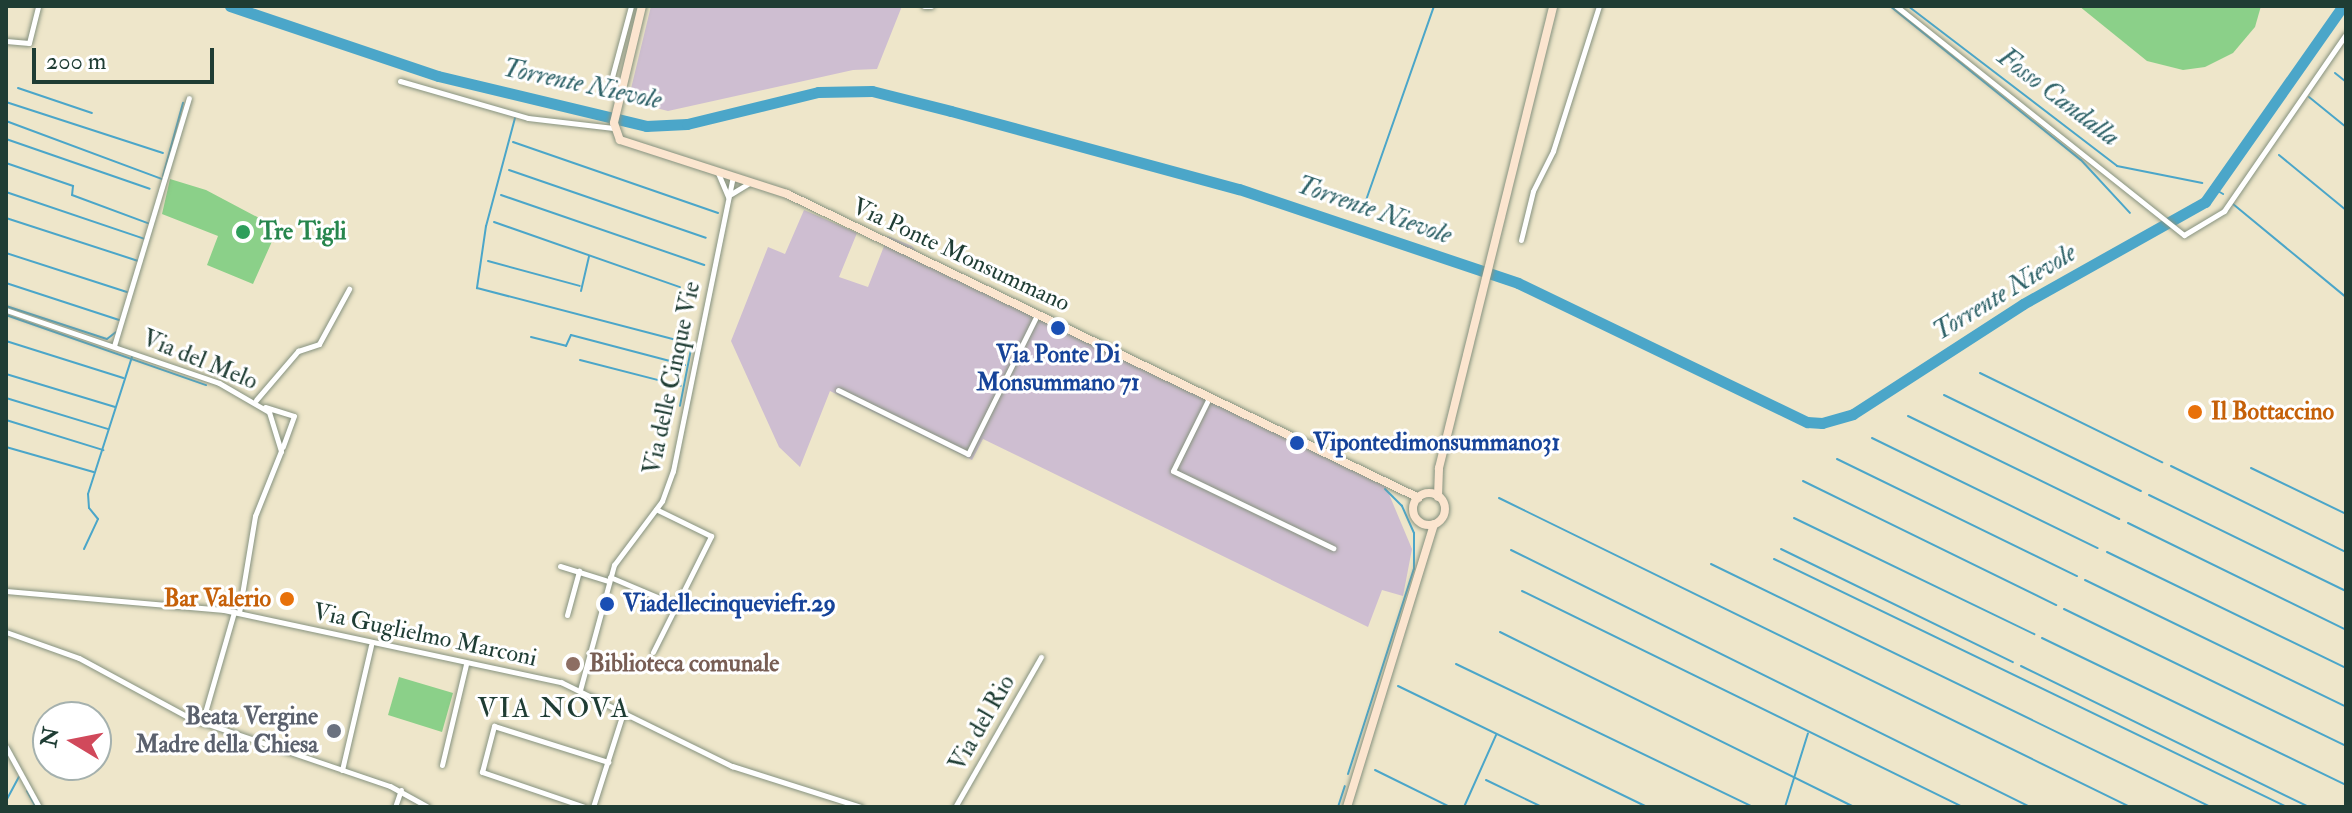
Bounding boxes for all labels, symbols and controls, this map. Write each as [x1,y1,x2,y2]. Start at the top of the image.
scale bar [36,32,218,82]
water label: Fosso Candalla [1991,42,2125,154]
text: 200 m [46,46,106,77]
water label: Torrente Nievole [500,53,664,117]
water label: Torrente Nievole [1293,170,1455,252]
street label: Via Ponte Monsummano [848,192,1074,318]
place label: Tre Tigli [259,218,346,246]
marker: Tre Tigli [234,223,252,241]
water label: Torrente Nievole [1928,238,2082,348]
street label: Via delle Cinque Vie [637,279,707,477]
marker: Via Ponte Di Monsummano 71 [1049,319,1067,337]
street label: Via del Melo [138,324,262,396]
place label: Via Ponte Di Monsummano 71 [977,341,1139,397]
place label: Il Bottaccino [2211,398,2334,426]
marker: Il Bottaccino [2186,403,2204,421]
place label: Vipontedimonsummano31 [1313,429,1560,457]
marker: Vipontedimonsummano31 [1288,434,1306,452]
place label: Bar Valerio [164,585,271,613]
marker: Bar Valerio [278,590,296,608]
place label: Viadellecinqueviefr.29 [623,590,836,618]
marker: Viadellecinqueviefr.29 [598,595,616,613]
street label: Via Guglielmo Marconi [310,597,540,673]
place label: Biblioteca comunale [589,650,779,678]
marker: Biblioteca comunale [564,655,582,673]
street label: Via del Rio [943,670,1021,776]
district label: VIA NOVA [477,692,631,726]
north arrow [32,701,112,781]
place label: Beata Vergine Madre della Chiesa [136,703,318,759]
marker: Beata Vergine Madre della Chiesa [325,722,343,740]
text: N [35,725,66,749]

